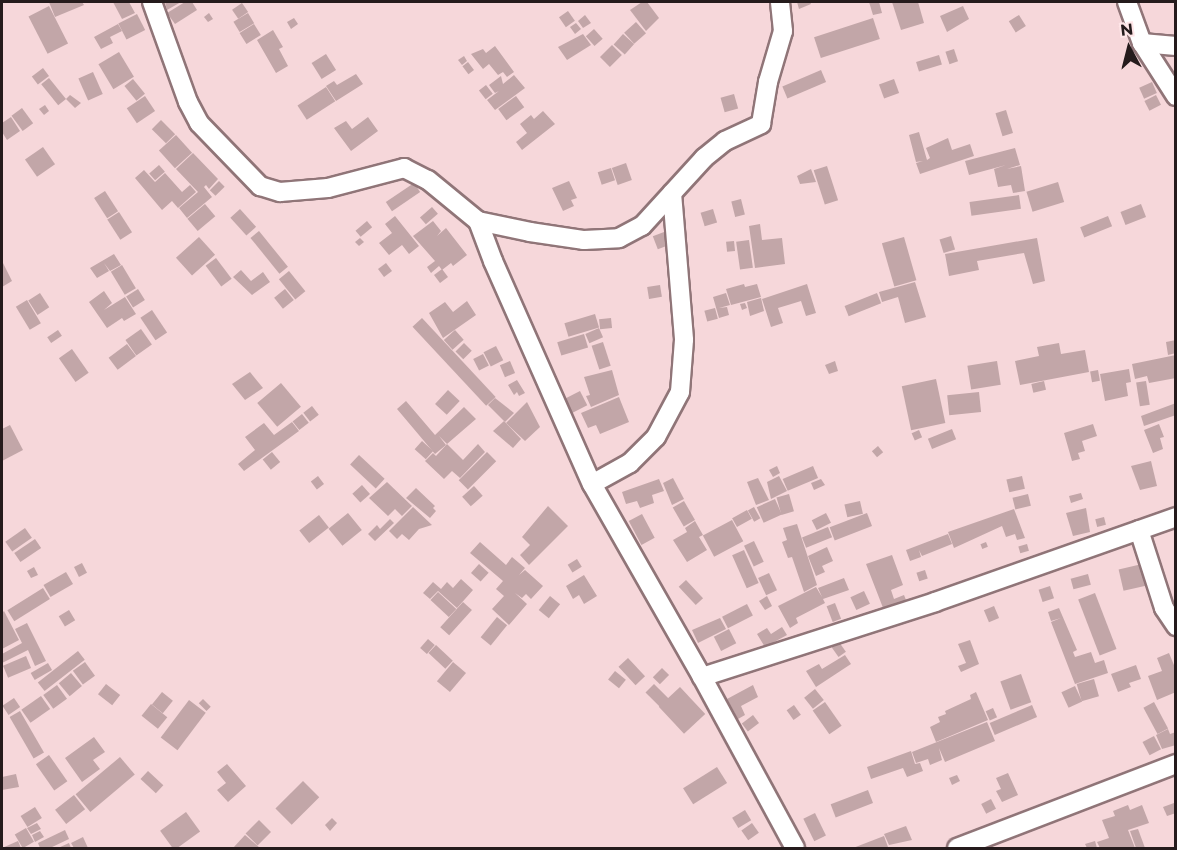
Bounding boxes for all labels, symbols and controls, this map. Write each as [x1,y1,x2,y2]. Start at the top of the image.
north arrow [1099,18,1159,78]
text: N [1119,19,1134,40]

